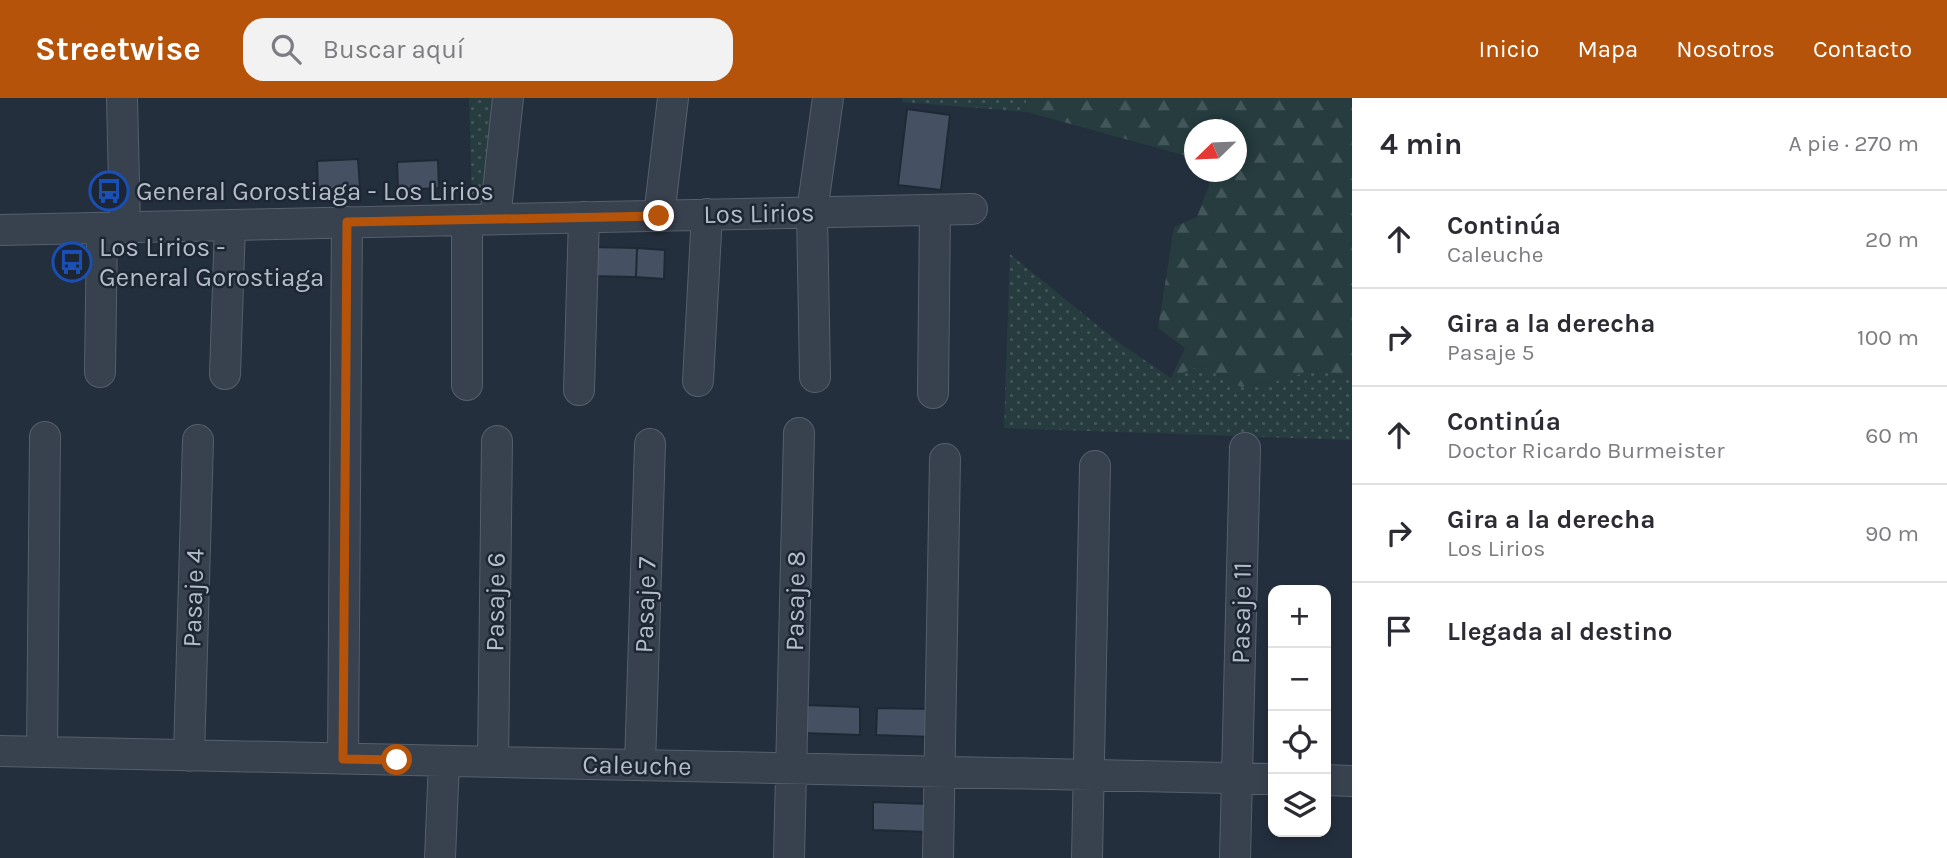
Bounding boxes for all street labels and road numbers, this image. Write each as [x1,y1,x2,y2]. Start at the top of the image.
street label: Los Lirios [703,197,815,230]
street label: Pasaje 4 [176,548,211,648]
street label: Pasaje 8 [779,551,812,651]
street label: Pasaje 6 [479,552,512,652]
street label: Pasaje 7 [628,556,663,654]
street label: Pasaje 11 [1225,562,1258,664]
street label: Caleuche [582,749,692,782]

